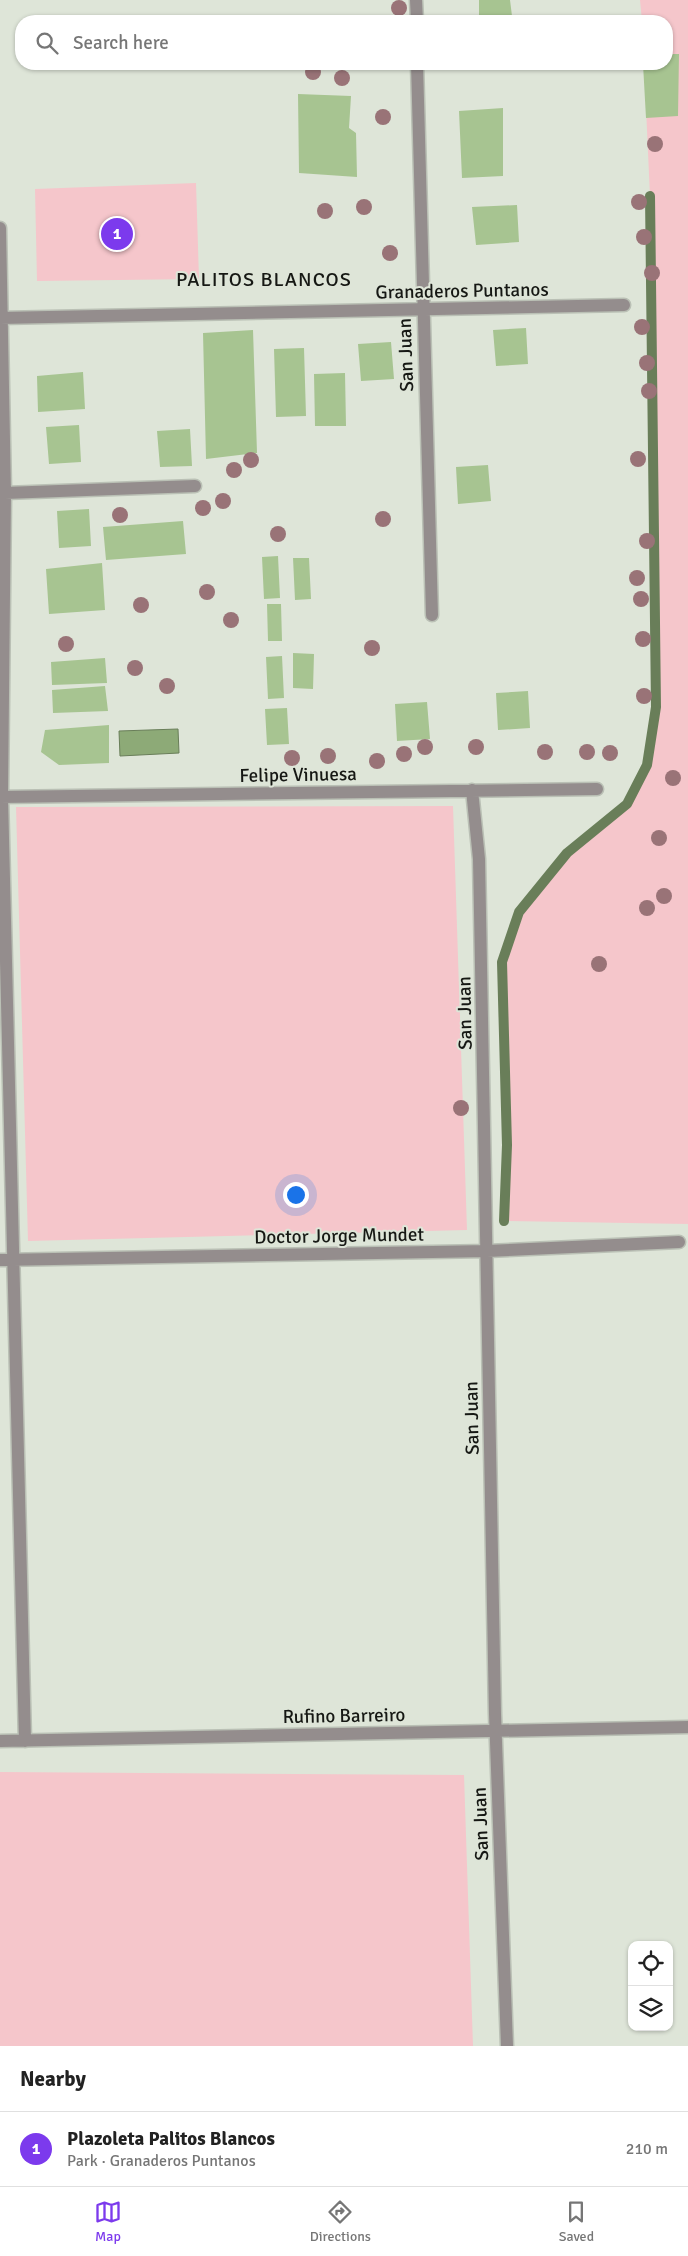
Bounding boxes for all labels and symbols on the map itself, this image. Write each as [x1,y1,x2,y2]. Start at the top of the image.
pin: 1 [101,215,133,253]
district label: PALITOS BLANCOS [176,267,352,292]
street label: Granaderos Puntanos [375,277,549,305]
street label: San Juan [393,318,419,392]
street label: Felipe Vinuesa [239,762,357,788]
street label: San Juan [452,976,478,1050]
your location [283,1182,309,1208]
street label: Doctor Jorge Mundet [254,1223,425,1249]
street label: San Juan [459,1381,485,1455]
street label: Rufino Barreiro [282,1703,406,1729]
street label: San Juan [468,1787,494,1861]

